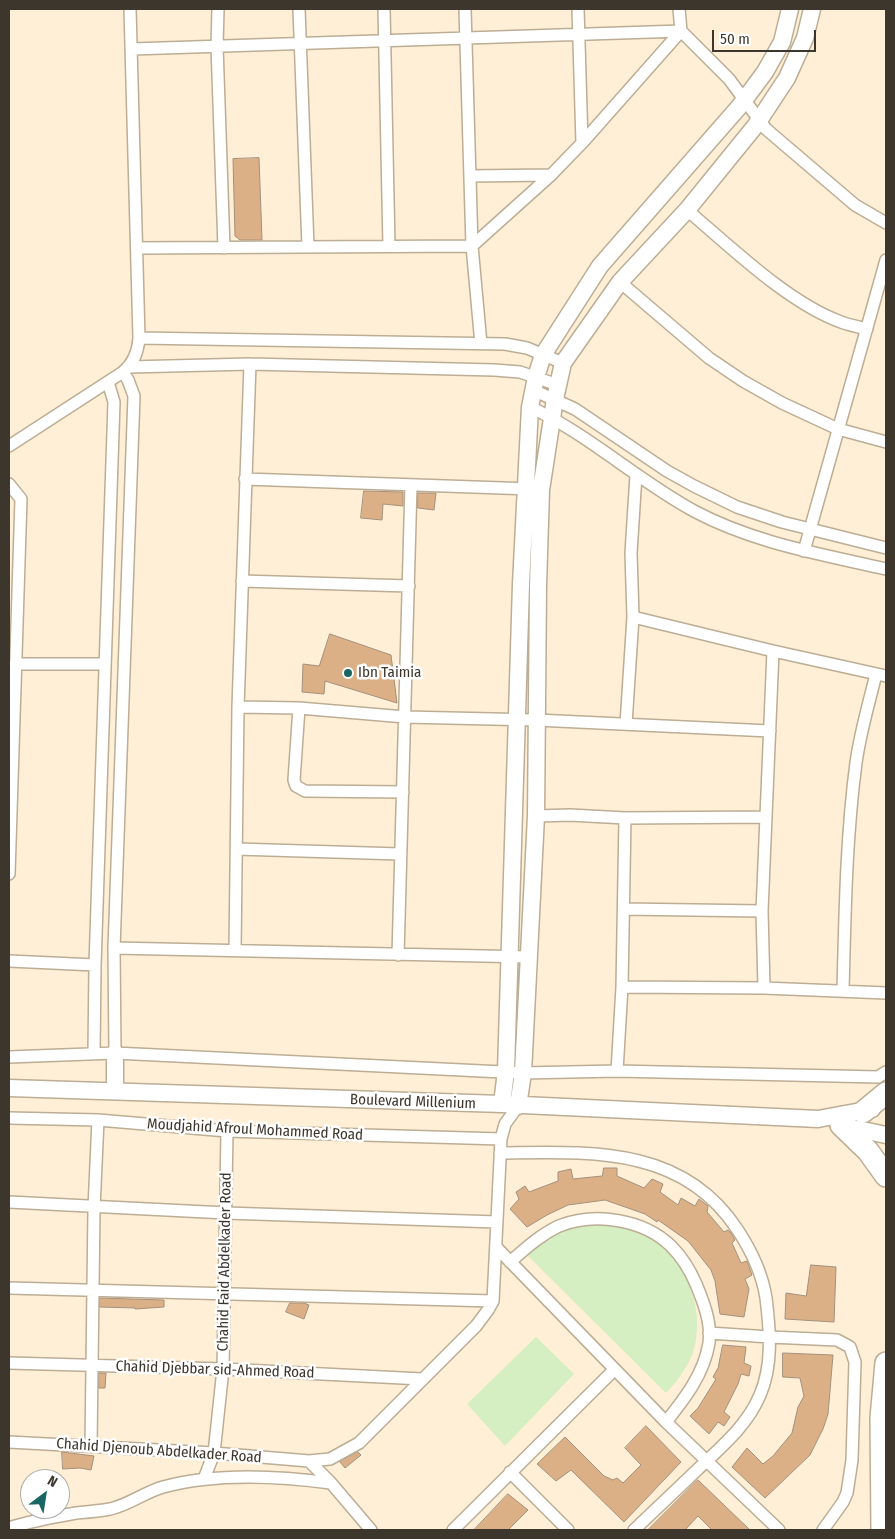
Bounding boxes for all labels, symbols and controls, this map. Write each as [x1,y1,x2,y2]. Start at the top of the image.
scale bar [715,20,819,52]
text: 50 m [720,30,750,48]
place label: Ibn Taimia [358,664,421,682]
marker: Ibn Taimia [342,667,354,679]
street label: Boulevard Millenium [350,1091,476,1113]
street label: Moudjahid Afroul Mohammed Road [147,1115,363,1145]
street label: Chahid Faid Abdelkader Road [214,1172,236,1352]
street label: Chahid Djebbar sid-Ahmed Road [115,1358,315,1382]
street label: Chahid Djenoub Abdelkader Road [56,1435,262,1467]
north arrow [20,1469,70,1519]
text: N [44,1472,60,1491]

